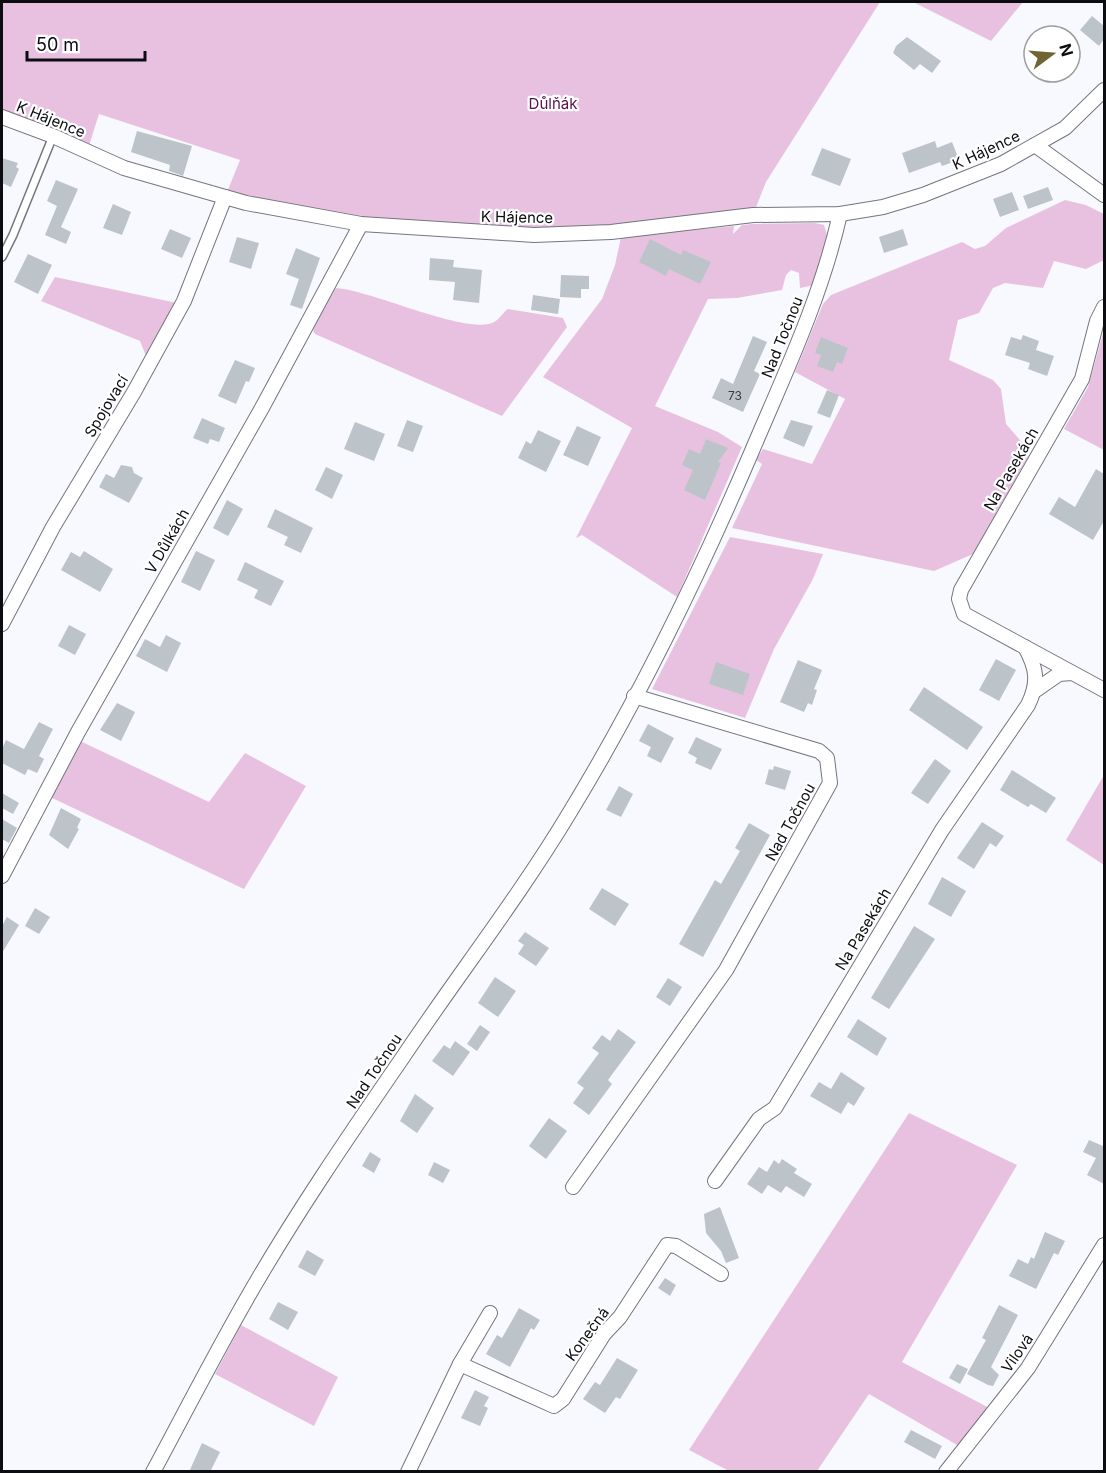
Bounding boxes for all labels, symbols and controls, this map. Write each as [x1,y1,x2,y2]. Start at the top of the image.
scale bar [27,24,146,62]
north arrow [1022,24,1082,84]
text: 50 m [36,34,79,55]
text: N [1055,41,1078,58]
park label: Důlňák [529,94,578,113]
street label: K Hájence [14,97,88,141]
street label: K Hájence [949,126,1023,174]
street label: K Hájence [481,207,553,227]
street label: Nad Točnou [757,294,807,380]
street label: Spojovací [80,371,132,441]
house number: 73 [728,388,742,403]
street label: Na Pasekách [980,424,1042,514]
street label: V Důlkách [141,505,193,577]
street label: Nad Točnou [761,780,819,864]
street label: Na Pasekách [831,884,895,974]
street label: Nad Točnou [342,1030,406,1112]
street label: Konečná [561,1303,613,1365]
street label: Vilová [997,1330,1037,1376]

